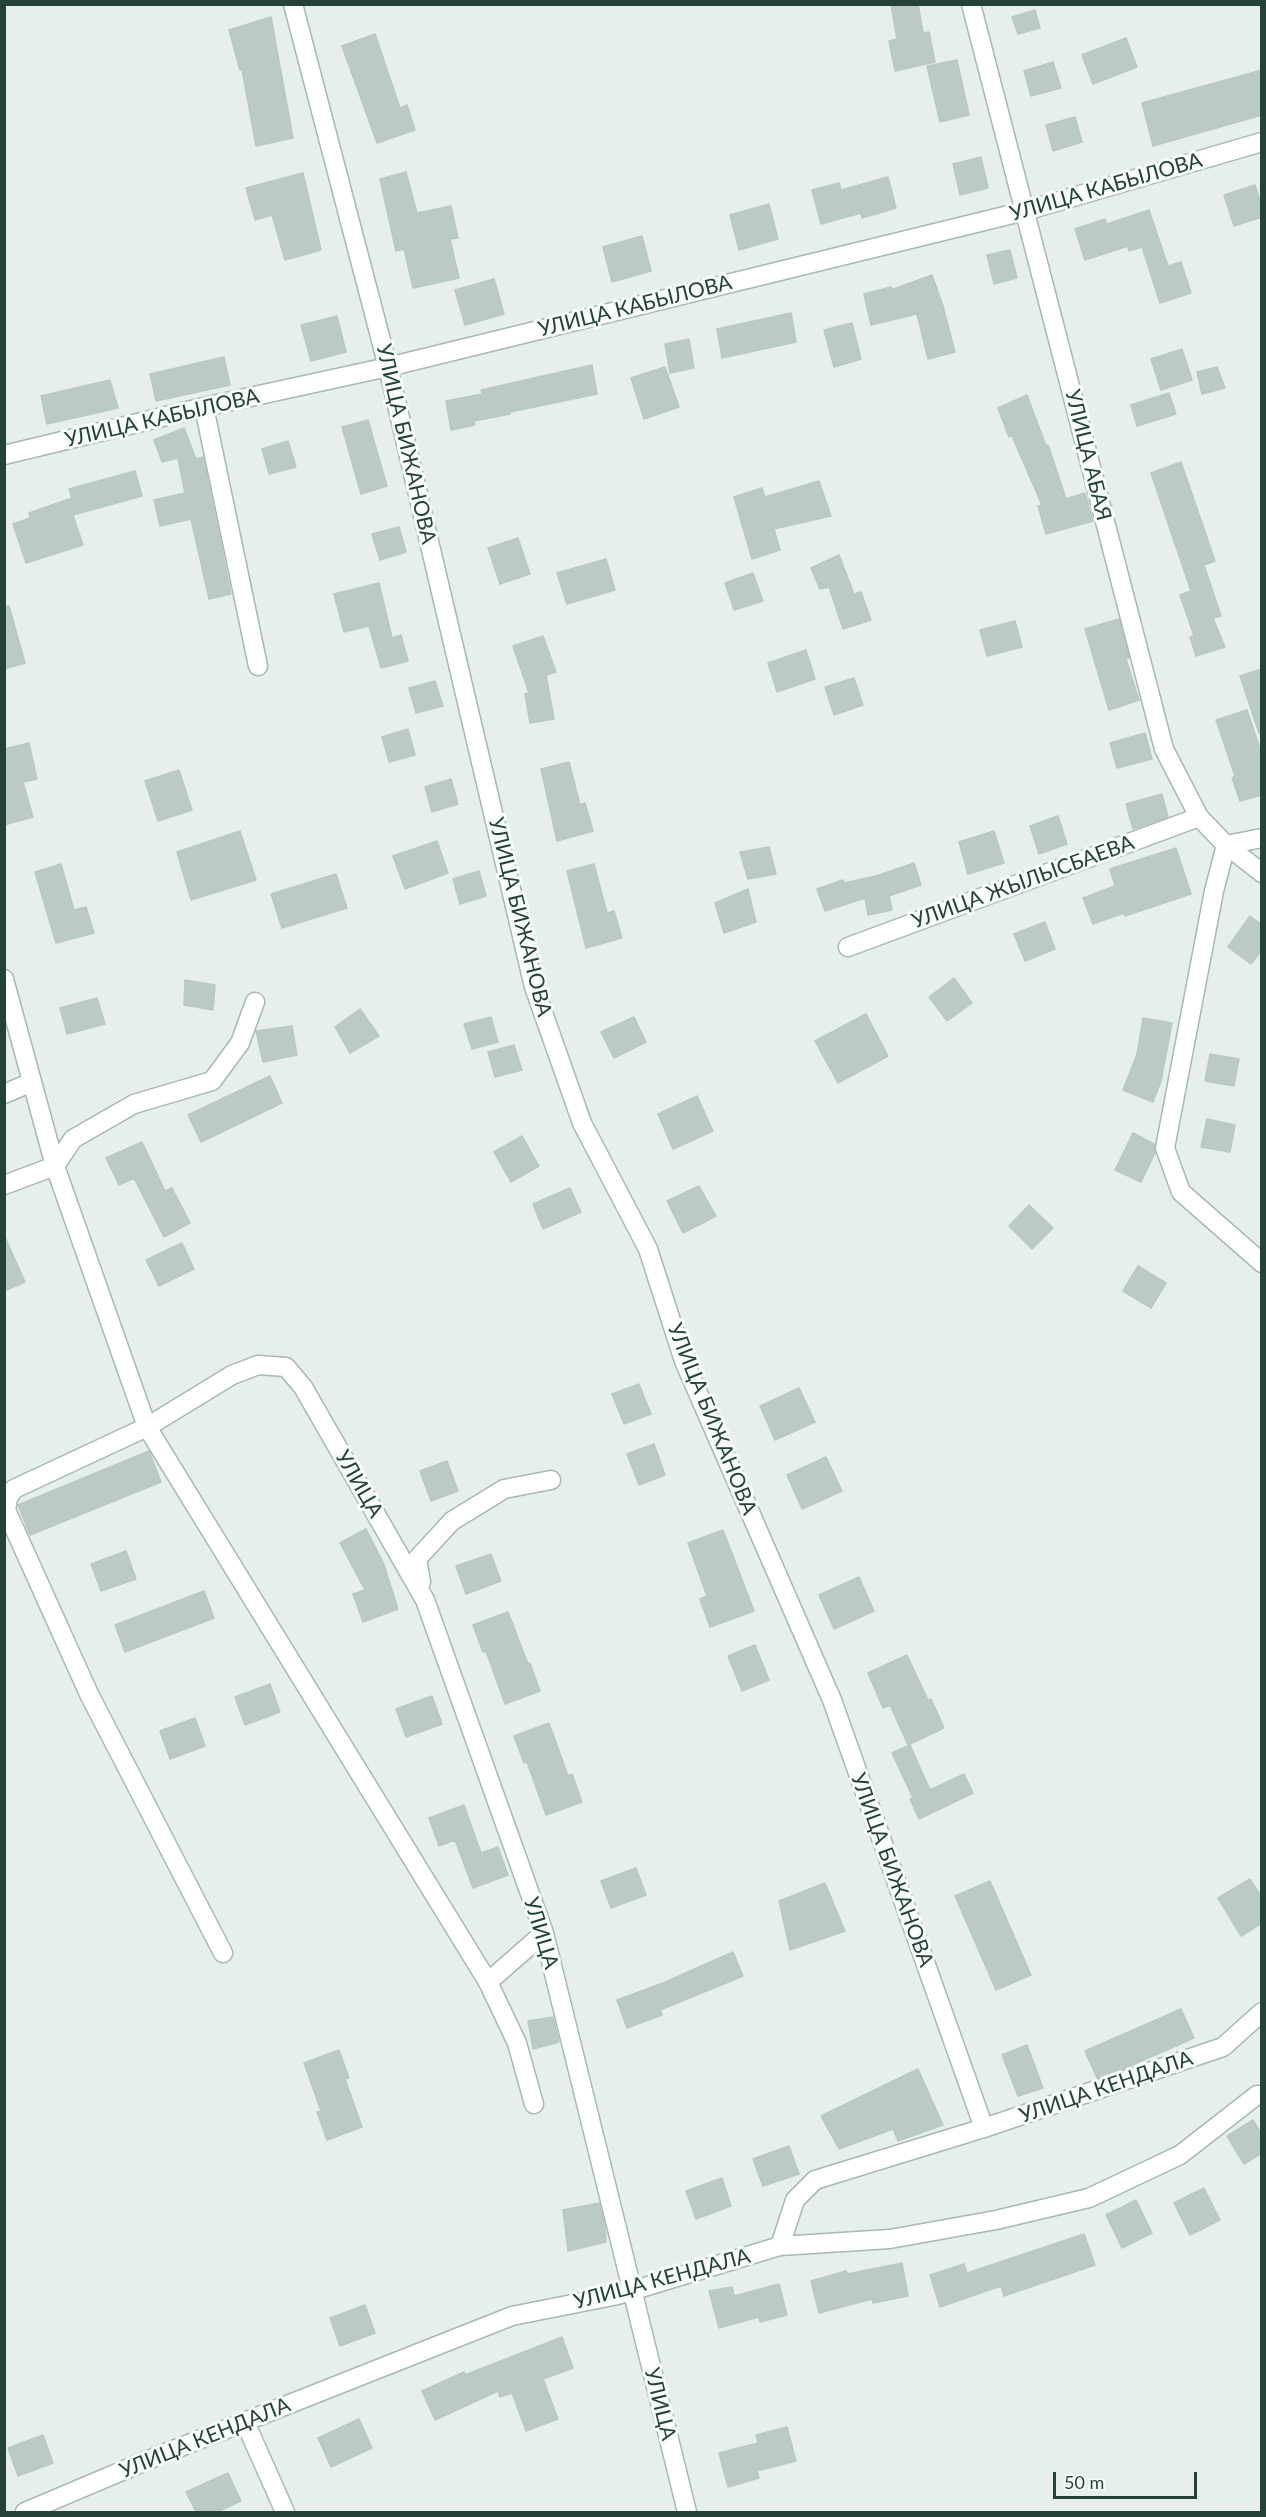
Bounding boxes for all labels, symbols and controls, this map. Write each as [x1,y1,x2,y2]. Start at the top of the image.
street label: УЛИЦА КАБЫЛОВА [1007,147,1205,227]
street label: УЛИЦА КАБЫЛОВА [535,270,735,342]
street label: УЛИЦА БИЖАНОВА [371,342,441,546]
street label: УЛИЦА КАБЫЛОВА [62,383,262,453]
street label: УЛИЦА АБАЯ [1060,387,1116,523]
street label: УЛИЦА БИЖАНОВА [483,815,557,1019]
street label: УЛИЦА ЖЫЛЫСБАЕВА [908,830,1138,934]
street label: УЛИЦА БИЖАНОВА [662,1319,762,1519]
street label: УЛИЦА [330,1446,388,1522]
street label: УЛИЦА БИЖАНОВА [845,1770,939,1970]
street label: УЛИЦА [518,1894,564,1972]
street label: УЛИЦА КЕНДАЛА [1016,2045,1196,2129]
street label: УЛИЦА КЕНДАЛА [571,2243,753,2315]
street label: УЛИЦА [639,2365,681,2443]
street label: УЛИЦА КЕНДАЛА [116,2392,294,2484]
scale bar [1056,2460,1200,2498]
text: 50 m [1064,2471,1104,2493]

